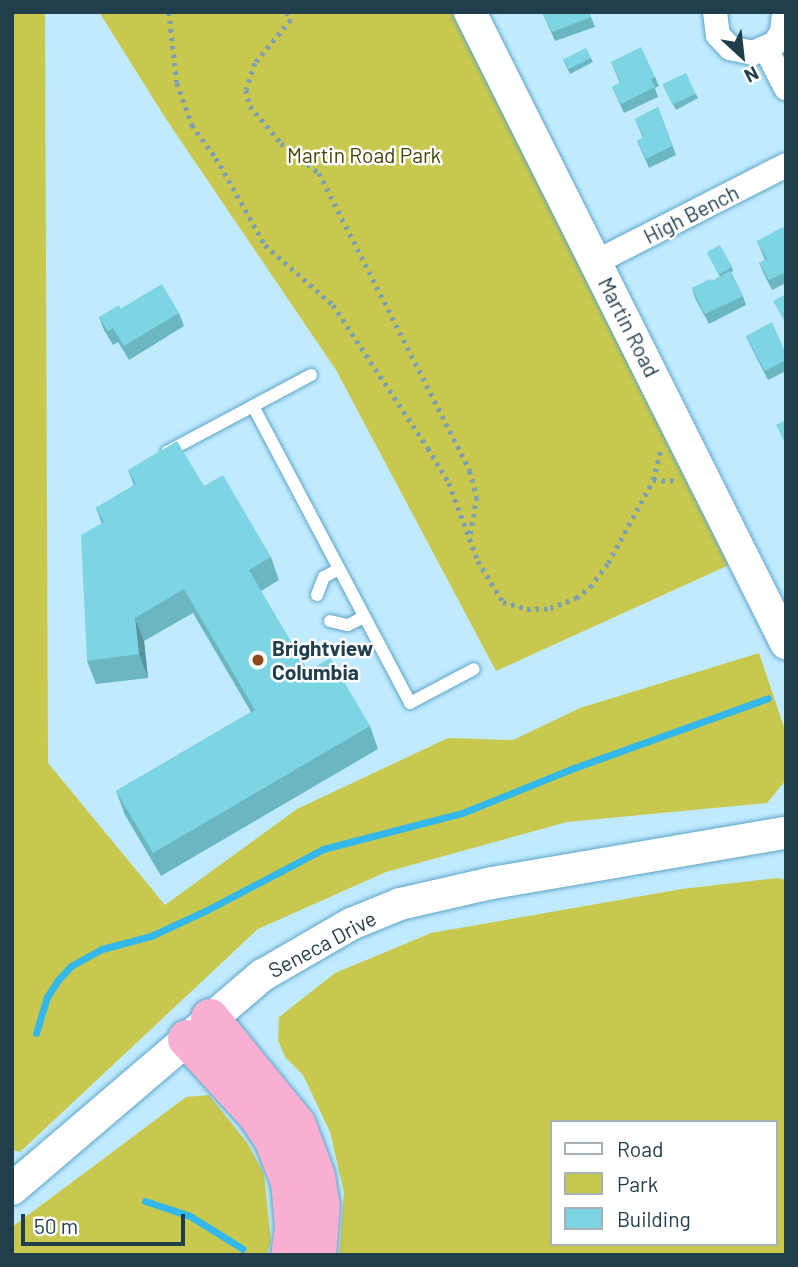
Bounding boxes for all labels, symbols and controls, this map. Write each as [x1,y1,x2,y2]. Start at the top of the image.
north arrow [707,21,777,91]
text: N [741,62,763,88]
park label: Martin Road Park [287,142,441,168]
street label: High Bench [639,179,743,249]
street label: Martin Road [593,273,665,381]
place label: Brightview Columbia [272,635,373,685]
marker: Brightview Columbia [250,652,266,668]
street label: Seneca Drive [264,905,380,983]
legend [550,1120,777,1246]
text: Road [617,1136,663,1161]
text: Park [617,1171,658,1196]
scale bar [24,1200,189,1244]
text: Building [617,1206,691,1231]
text: 50 m [34,1213,78,1238]

